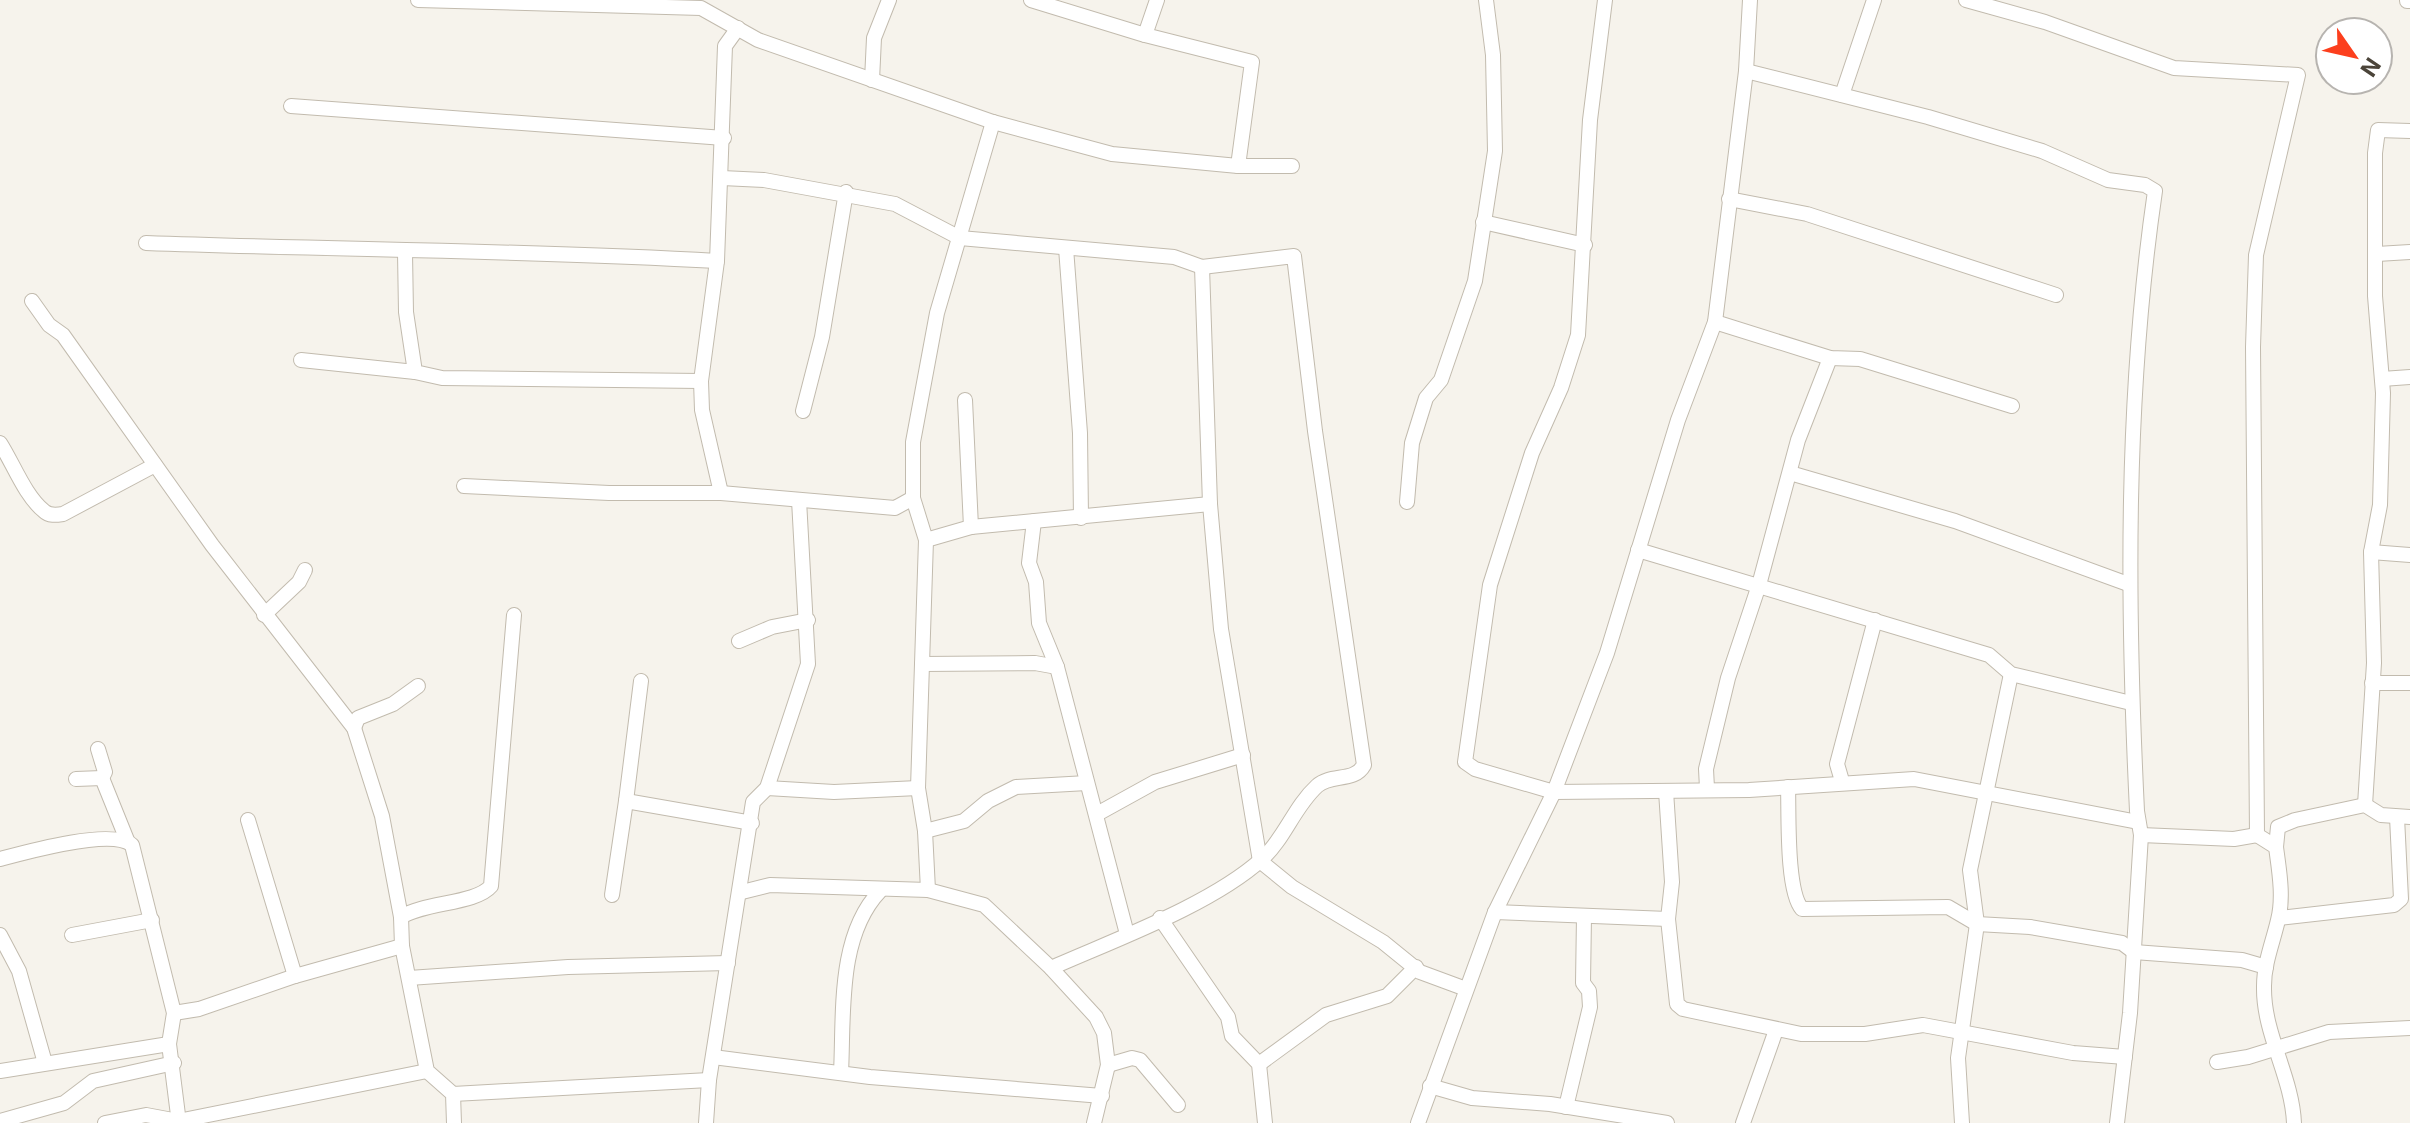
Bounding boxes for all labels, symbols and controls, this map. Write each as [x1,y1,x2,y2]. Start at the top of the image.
north arrow [2314,16,2394,96]
text: N [2355,53,2386,81]

